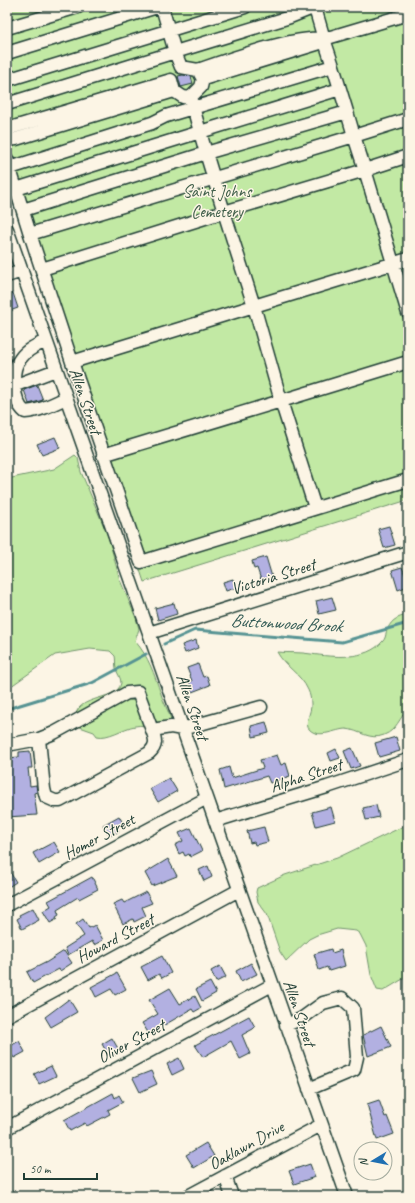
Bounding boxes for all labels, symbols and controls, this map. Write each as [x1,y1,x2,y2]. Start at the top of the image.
park label: Saint Johns Cemetery [183,181,252,222]
street label: Allen Street [64,365,107,439]
street label: Victoria Street [228,553,320,599]
water label: Buttonwood Brook [230,609,345,637]
street label: Allen Street [171,671,214,745]
street label: Alpha Street [268,753,347,797]
street label: Homer Street [60,808,140,864]
street label: Howard Street [73,908,160,968]
street label: Allen Street [278,977,321,1051]
street label: Oliver Street [94,1014,171,1068]
street label: Oaklawn Drive [205,1116,289,1175]
north arrow [353,1141,393,1181]
scale bar [24,1155,97,1181]
text: N [355,1156,371,1167]
text: 50 m [30,1161,52,1177]

